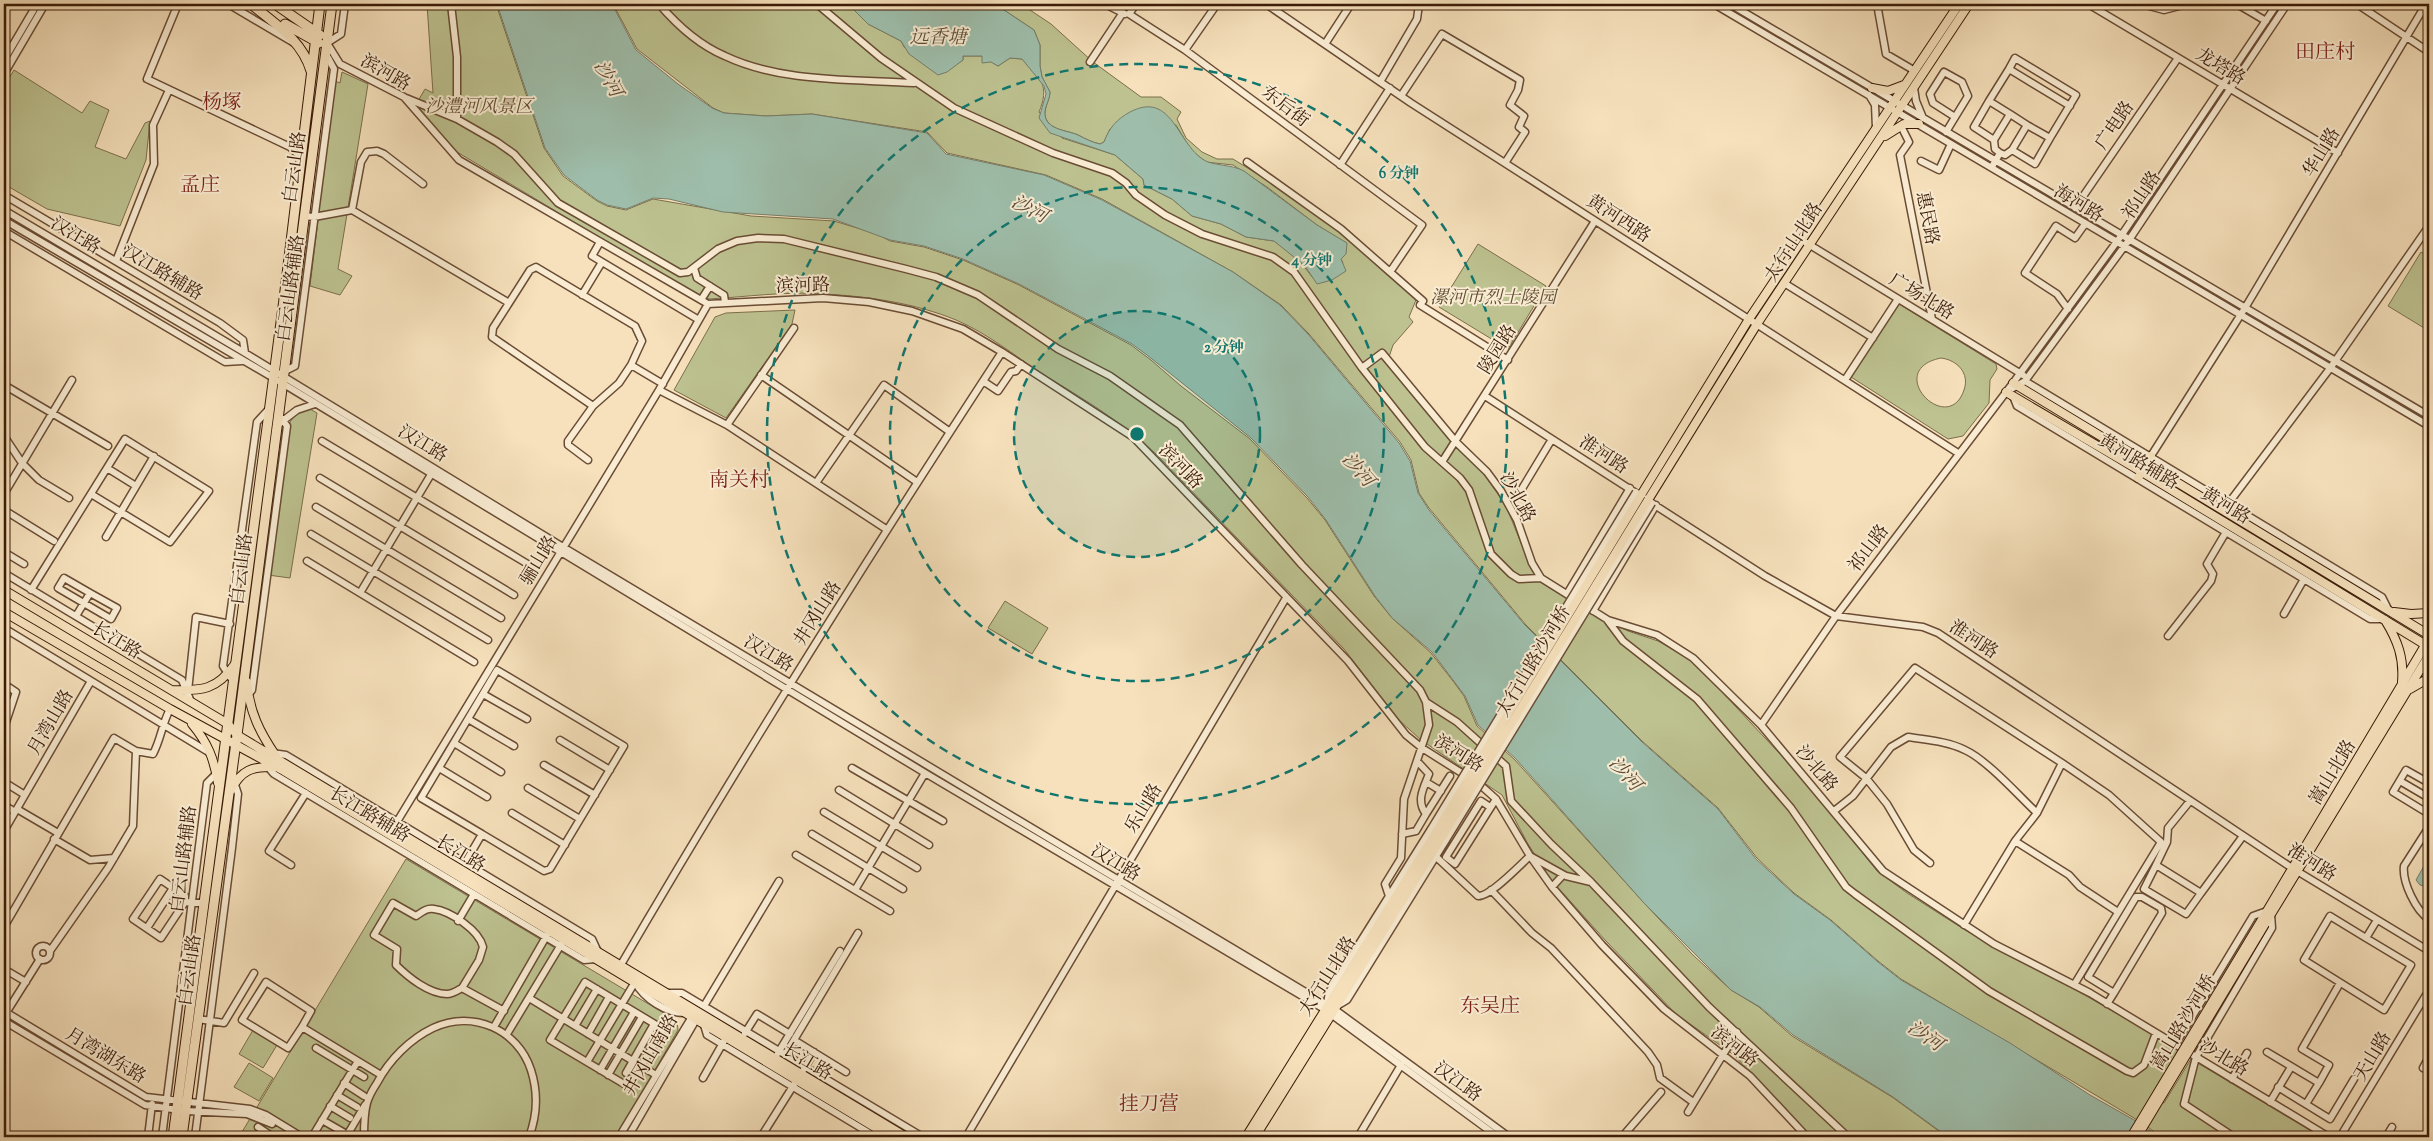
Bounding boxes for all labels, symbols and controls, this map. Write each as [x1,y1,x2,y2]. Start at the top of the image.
water label: 远香塘 [909,25,969,52]
district label: 田庄村 [2295,39,2355,68]
street label: 龙塔路 [2190,43,2250,93]
street label: 滨河路 [355,49,415,98]
water label: 沙河 [586,56,629,105]
street label: 东后街 [1255,81,1314,134]
district label: 杨塚 [202,89,242,118]
park label: 沙澧河风景区 [425,95,535,121]
street label: 广电路 [2090,96,2142,156]
street label: 华山路 [2298,123,2348,183]
street label: 白云山路 [278,130,314,205]
text: 6 分钟 [1379,164,1419,185]
street label: 祁山路 [2117,166,2169,226]
district label: 孟庄 [180,172,220,201]
street label: 海河路 [2048,180,2108,230]
street label: 黄河西路 [1581,189,1655,250]
street label: 惠民路 [1908,189,1944,247]
water label: 沙河 [1006,190,1055,232]
street label: 太行山北路 [1759,198,1830,288]
street label: 汉江路 [45,212,105,262]
street label: 白云山路辅路 [272,233,312,344]
street label: 汉江路辅路 [117,239,207,308]
text: 4 分钟 [1291,251,1332,272]
street label: 广场北路 [1883,268,1959,327]
street label: 滨河路 [776,274,830,300]
park label: 漯河市烈士陵园 [1430,286,1559,312]
street label: 陵园路 [1473,320,1524,380]
text: 2 分钟 [1204,338,1244,359]
street label: 汉江路 [392,420,452,470]
centre of rings [1128,425,1146,443]
street label: 黄河路辅路 [2093,428,2183,497]
street label: 淮河路 [1573,430,1633,481]
street label: 滨河路 [1151,439,1208,496]
water label: 沙河 [1334,447,1382,496]
district label: 南关村 [709,467,769,496]
street label: 沙北路 [1492,468,1541,528]
street label: 黄河路 [2195,482,2255,532]
street label: 祁山路 [1843,520,1896,579]
street label: 骊山路 [515,531,565,591]
street label: 白云山路 [226,532,260,607]
street label: 井冈山路 [789,577,849,651]
street label: 太行山路沙河桥 [1491,601,1578,723]
street label: 淮河路 [1943,615,2003,666]
street label: 长江路 [86,617,146,667]
street label: 汉江路 [738,630,798,680]
street label: 月湾山路 [22,685,81,761]
street label: 滨河路 [1428,729,1488,780]
street label: 嵩山北路 [2304,735,2363,811]
street label: 沙北路 [1788,740,1843,798]
water label: 沙河 [1601,752,1649,800]
street label: 乐山路 [1120,779,1170,839]
street label: 长江路辅路 [324,781,414,850]
street label: 白云山路辅路 [166,804,204,914]
street label: 长江路 [430,830,490,880]
street label: 淮河路 [2281,838,2341,889]
street label: 汉江路 [1085,839,1145,889]
street label: 太行山北路 [1294,932,1364,1022]
street label: 白云山路 [173,933,209,1008]
street label: 嵩山路沙河桥 [2146,970,2224,1076]
district label: 东吴庄 [1460,993,1520,1022]
street label: 井冈山南路 [618,1011,685,1101]
water label: 沙河 [1901,1015,1950,1061]
street label: 滨河路 [1704,1021,1763,1074]
street label: 月湾湖东路 [60,1022,150,1091]
street label: 天山路 [2349,1027,2399,1087]
street label: 沙北路 [2193,1034,2253,1084]
street label: 长江路 [777,1038,837,1088]
street label: 汉江路 [1427,1056,1486,1109]
district label: 挂刀营 [1119,1091,1179,1120]

